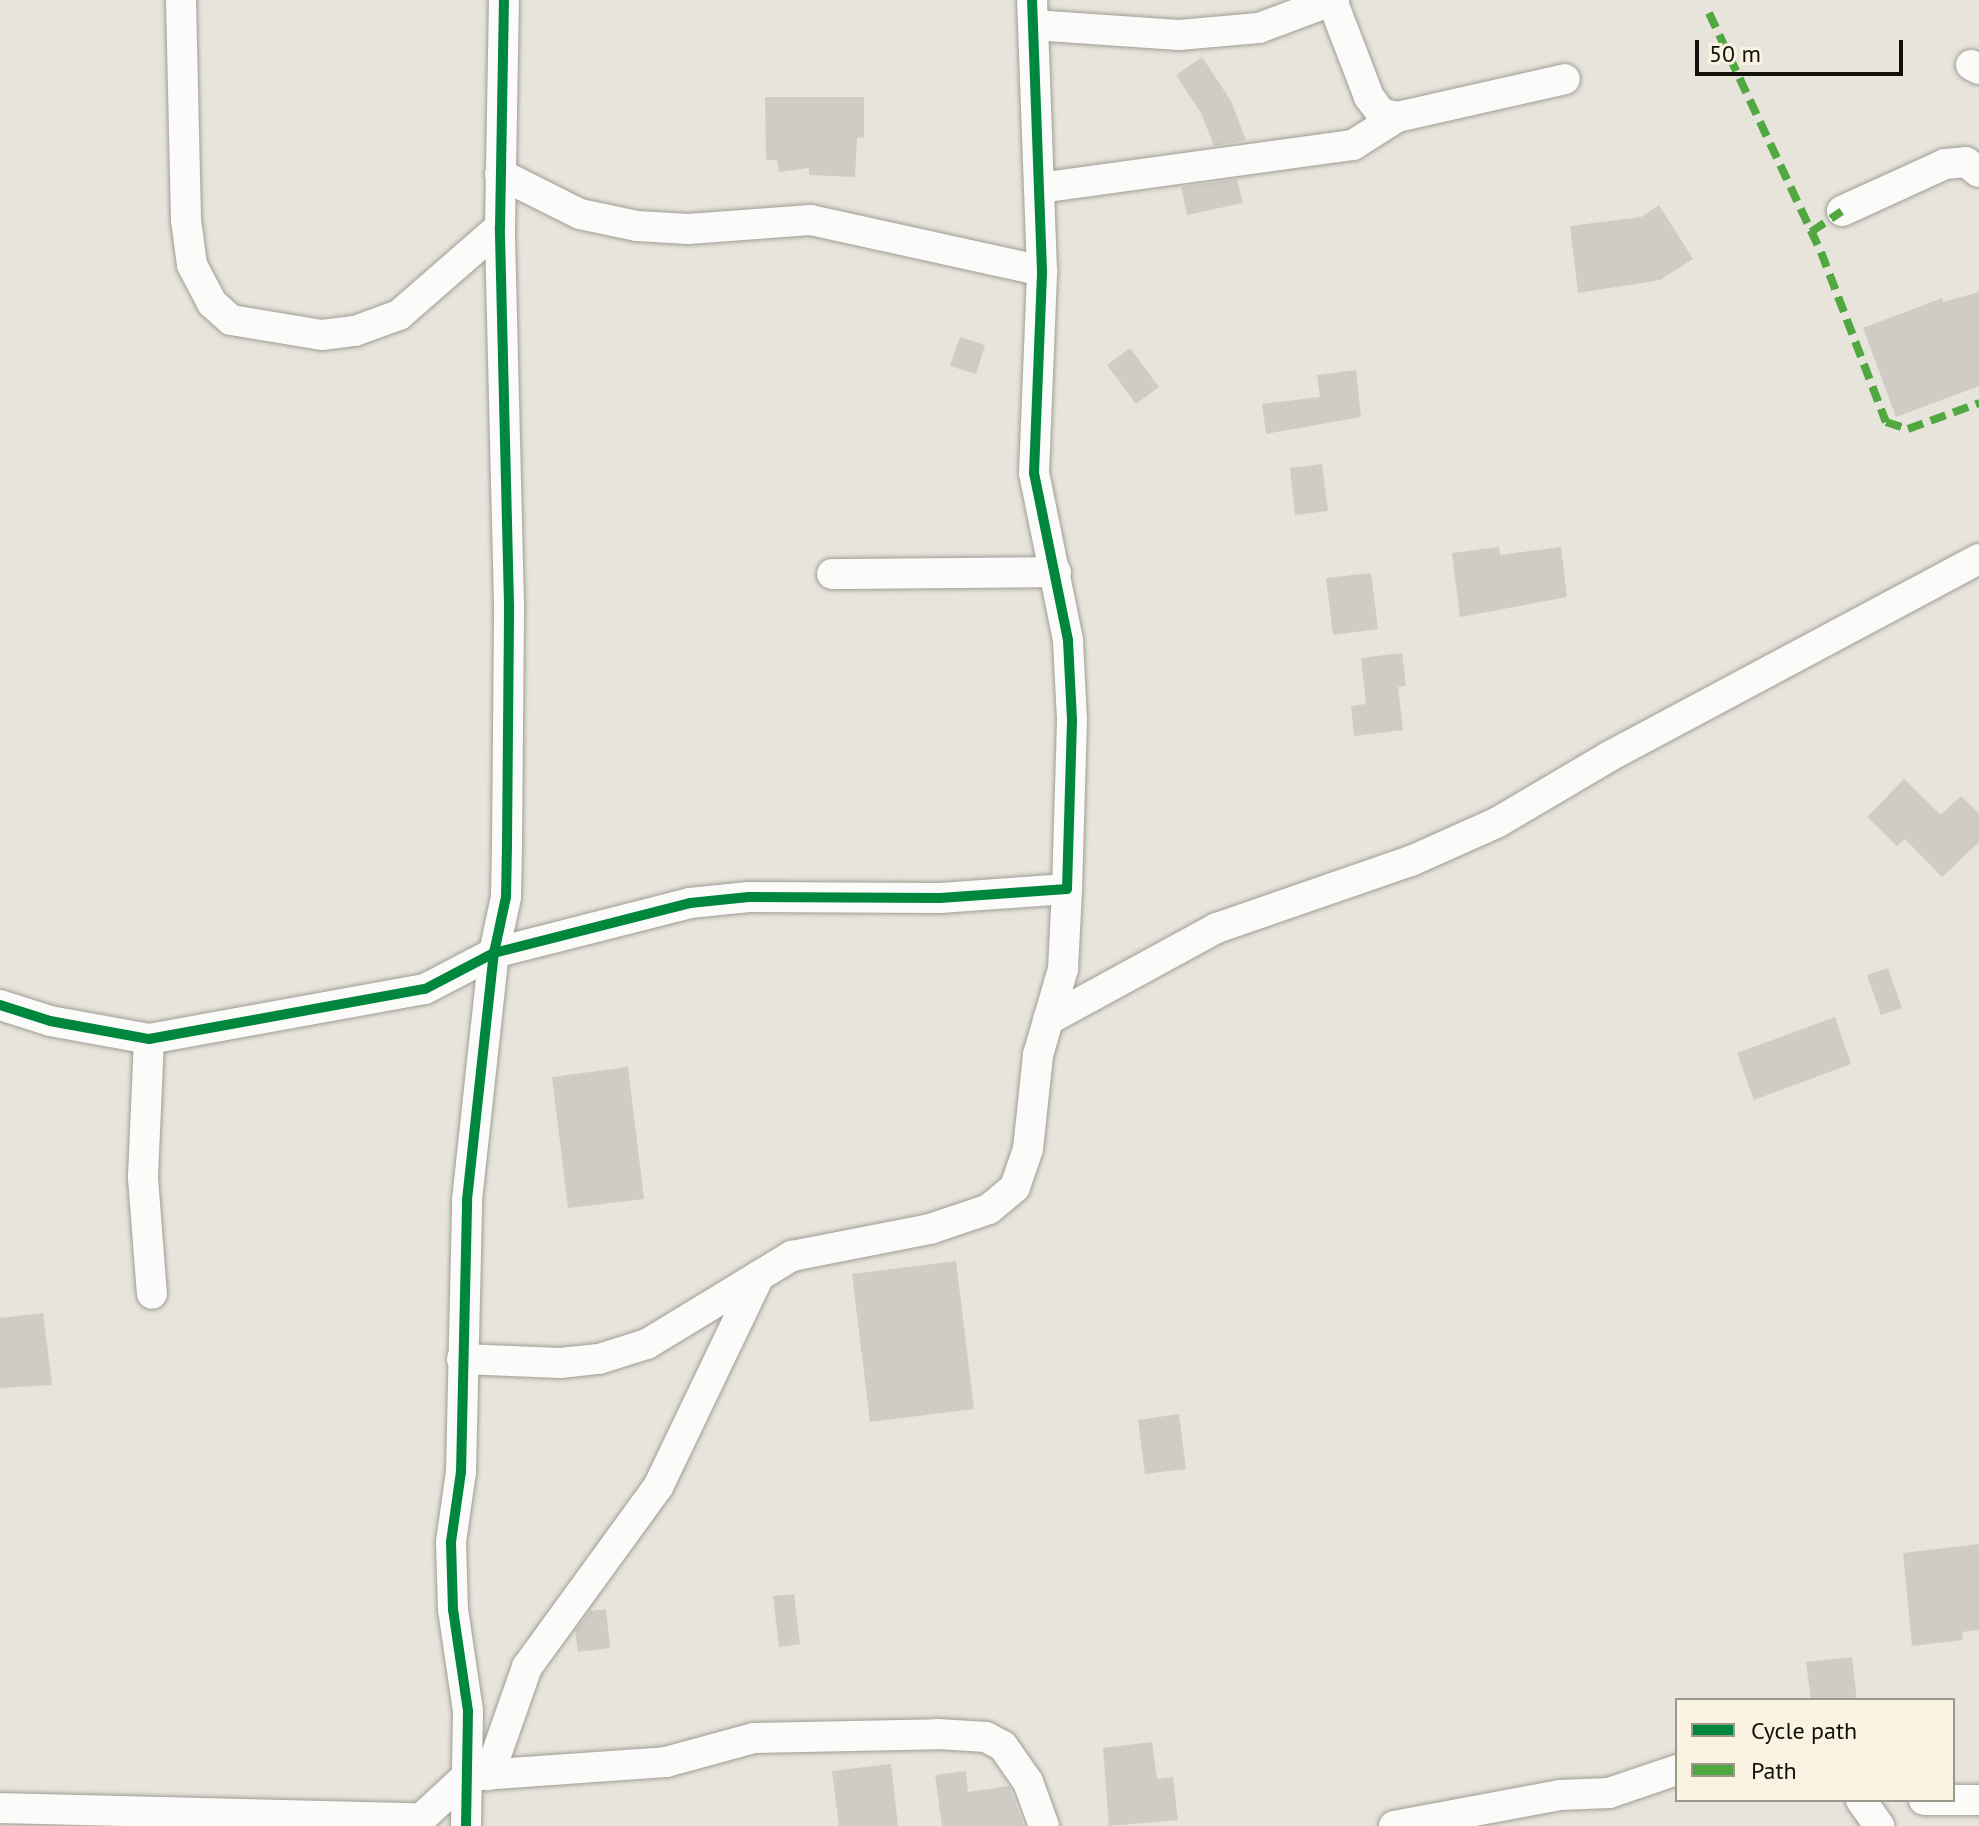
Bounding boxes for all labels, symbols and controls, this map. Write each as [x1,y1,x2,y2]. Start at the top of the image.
scale bar [1699,24,1907,74]
text: 50 m [1709,38,1761,69]
legend [1675,1698,1955,1802]
text: Cycle path [1751,1715,1857,1746]
text: Path [1751,1755,1797,1786]

